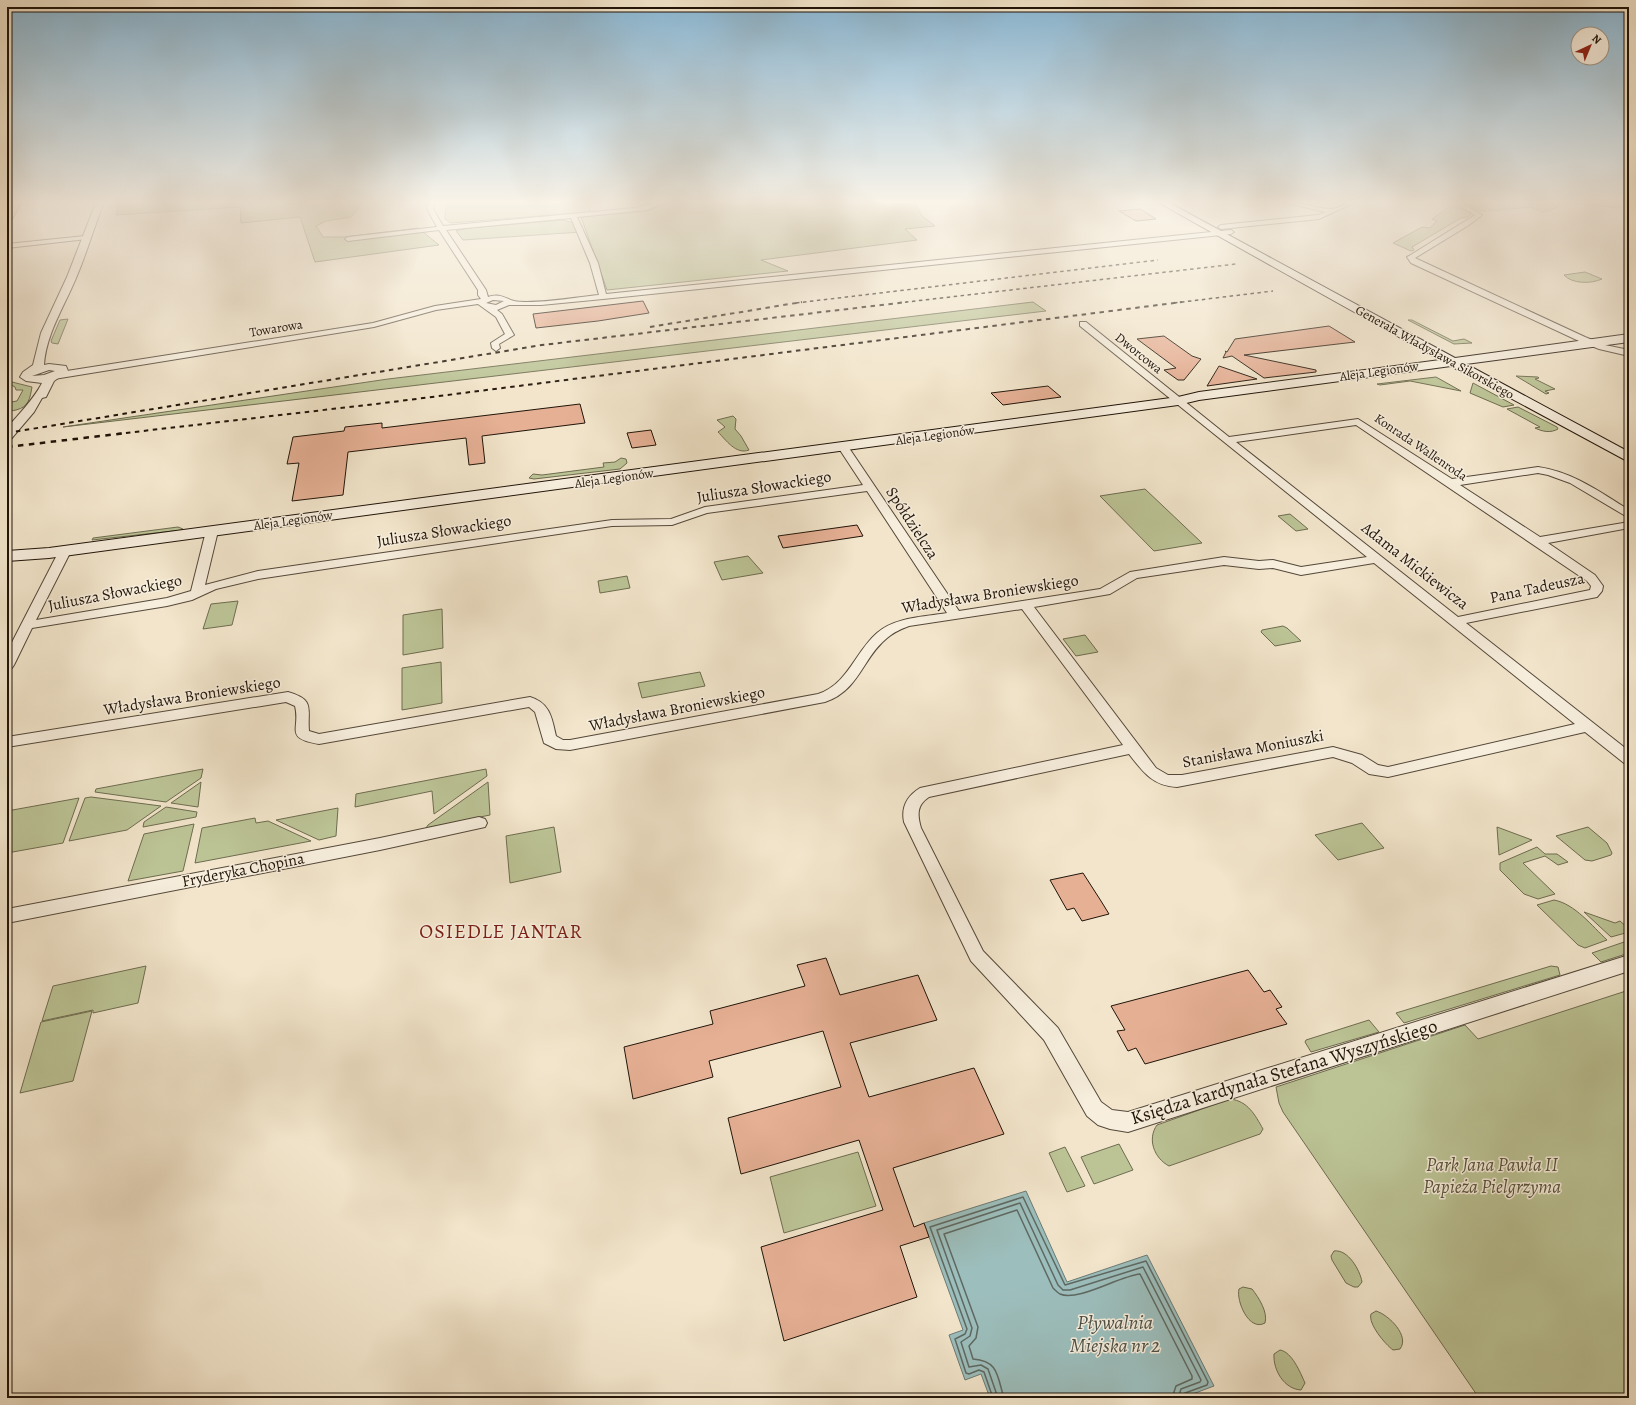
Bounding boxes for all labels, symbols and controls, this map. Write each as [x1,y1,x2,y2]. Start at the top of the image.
north arrow [1570,26,1610,66]
text: N [1589,31,1605,47]
street label: Generała Władysława Sikorskiego [1353,301,1517,403]
street label: Towarowa [248,315,304,341]
street label: Dworcowa [1112,329,1166,377]
street label: Aleja Legionów [1337,357,1420,385]
street label: Konrada Wallenroda [1371,410,1471,484]
street label: Aleja Legionów [893,421,976,449]
street label: Aleja Legionów [572,464,655,492]
street label: Juliusza Słowackiego [695,465,833,508]
street label: Spółdzielcza [880,482,944,564]
street label: Aleja Legionów [251,506,334,534]
street label: Juliusza Słowackiego [375,509,513,552]
street label: Adama Mickiewicza [1356,516,1474,615]
street label: Pana Tadeusza [1488,567,1587,609]
street label: Juliusza Słowackiego [46,569,184,617]
street label: Władysława Broniewskiego [899,569,1080,619]
street label: Władysława Broniewskiego [101,671,282,721]
street label: Władysława Broniewskiego [586,681,767,737]
street label: Stanisława Moniuszki [1180,725,1326,773]
street label: Fryderyka Chopina [180,847,307,893]
district label: OSIEDLE JANTAR [419,918,583,945]
street label: Księdza kardynała Stefana Wyszyńskiego [1127,1013,1441,1131]
park label: Park Jana Pawła II Papieża Pielgrzyma [1423,1152,1561,1200]
water label: Pływalnia Miejska nr 2 [1070,1309,1160,1359]

